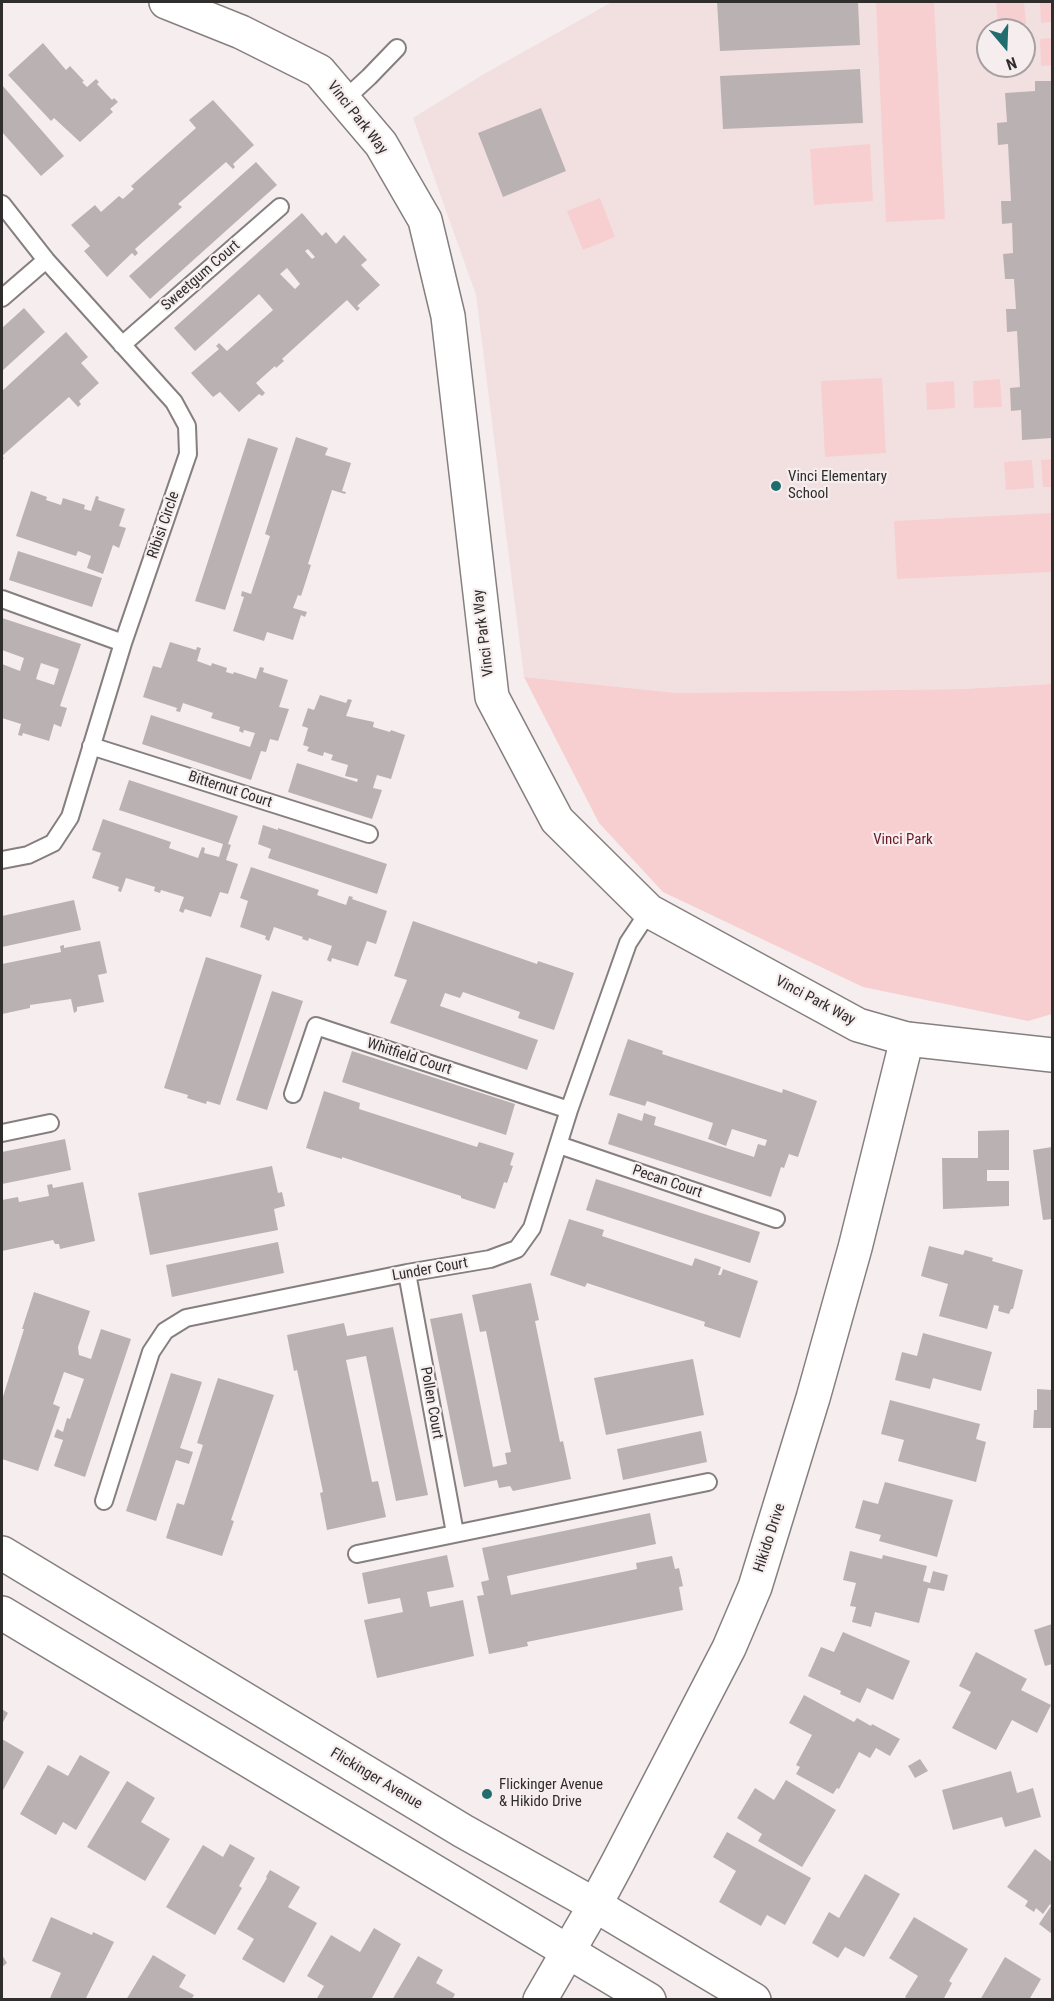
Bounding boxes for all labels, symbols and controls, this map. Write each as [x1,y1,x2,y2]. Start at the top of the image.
north arrow [976,18,1036,78]
text: N [1004,53,1019,74]
street label: Vinci Park Way [323,78,391,158]
street label: Sweetgum Court [158,237,244,315]
place label: Vinci Elementary School [788,468,887,503]
marker: Vinci Elementary School [769,479,783,493]
street label: Ribisi Circle [144,489,184,561]
street label: Vinci Park Way [470,588,498,678]
street label: Bitternut Court [186,768,274,812]
park label: Vinci Park [873,831,933,849]
street label: Vinci Park Way [772,972,858,1030]
street label: Whitfield Court [364,1035,454,1079]
street label: Pecan Court [630,1162,704,1202]
street label: Lunder Court [391,1254,469,1286]
street label: Pollen Court [416,1365,446,1441]
street label: Hikido Drive [750,1501,790,1575]
street label: Flickinger Avenue [327,1744,425,1814]
place label: Flickinger Avenue & Hikido Drive [499,1776,603,1811]
marker: Flickinger Avenue & Hikido Drive [480,1787,494,1801]

